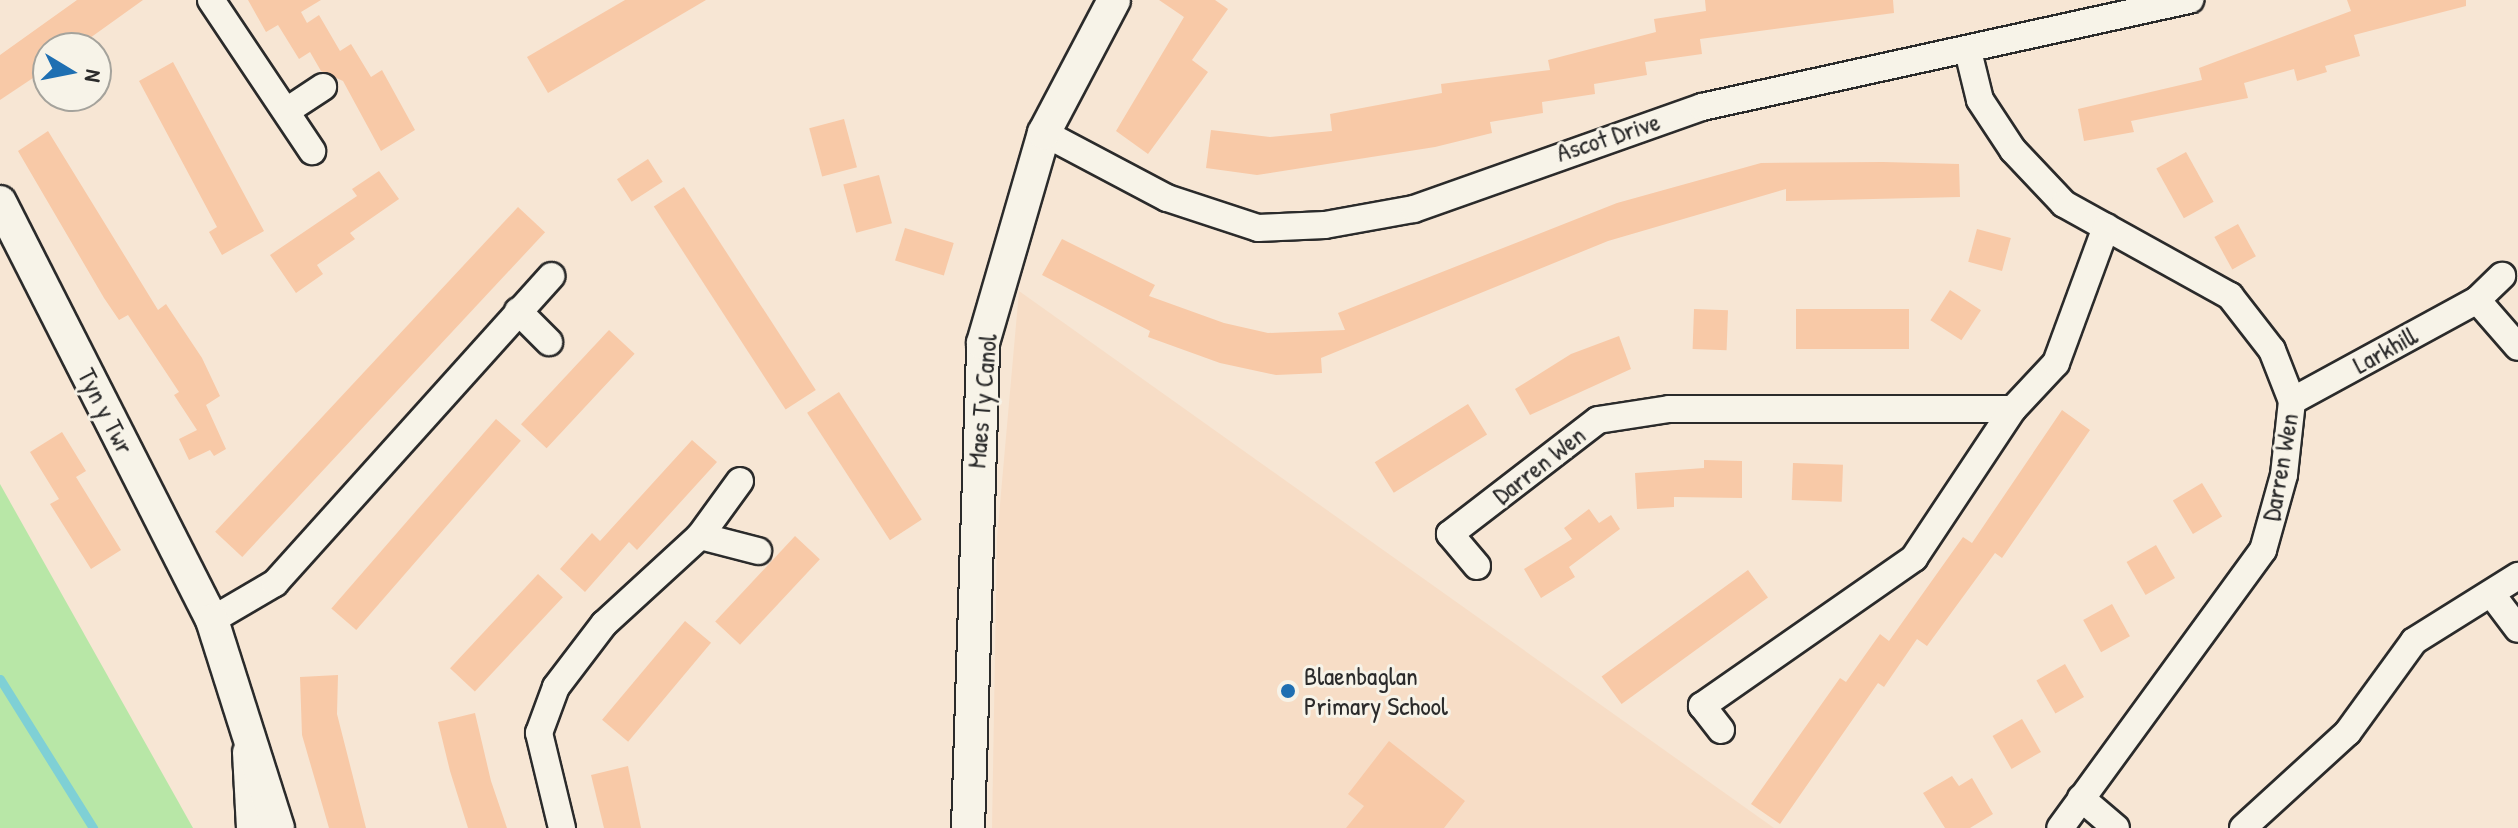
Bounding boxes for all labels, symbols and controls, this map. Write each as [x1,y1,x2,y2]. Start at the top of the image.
north arrow [32,32,112,112]
text: N [78,67,109,84]
street label: Ascot Drive [1552,106,1664,168]
street label: Larkhill [2347,320,2423,380]
street label: Maes Ty Canol [961,333,1003,469]
street label: Tyn y Twr [71,363,141,459]
street label: Darren Wen [2255,411,2305,523]
street label: Darren Wen [1487,419,1591,511]
place label: Blaenbaglan Primary School [1304,660,1448,722]
marker: Blaenbaglan Primary School [1279,682,1297,700]

